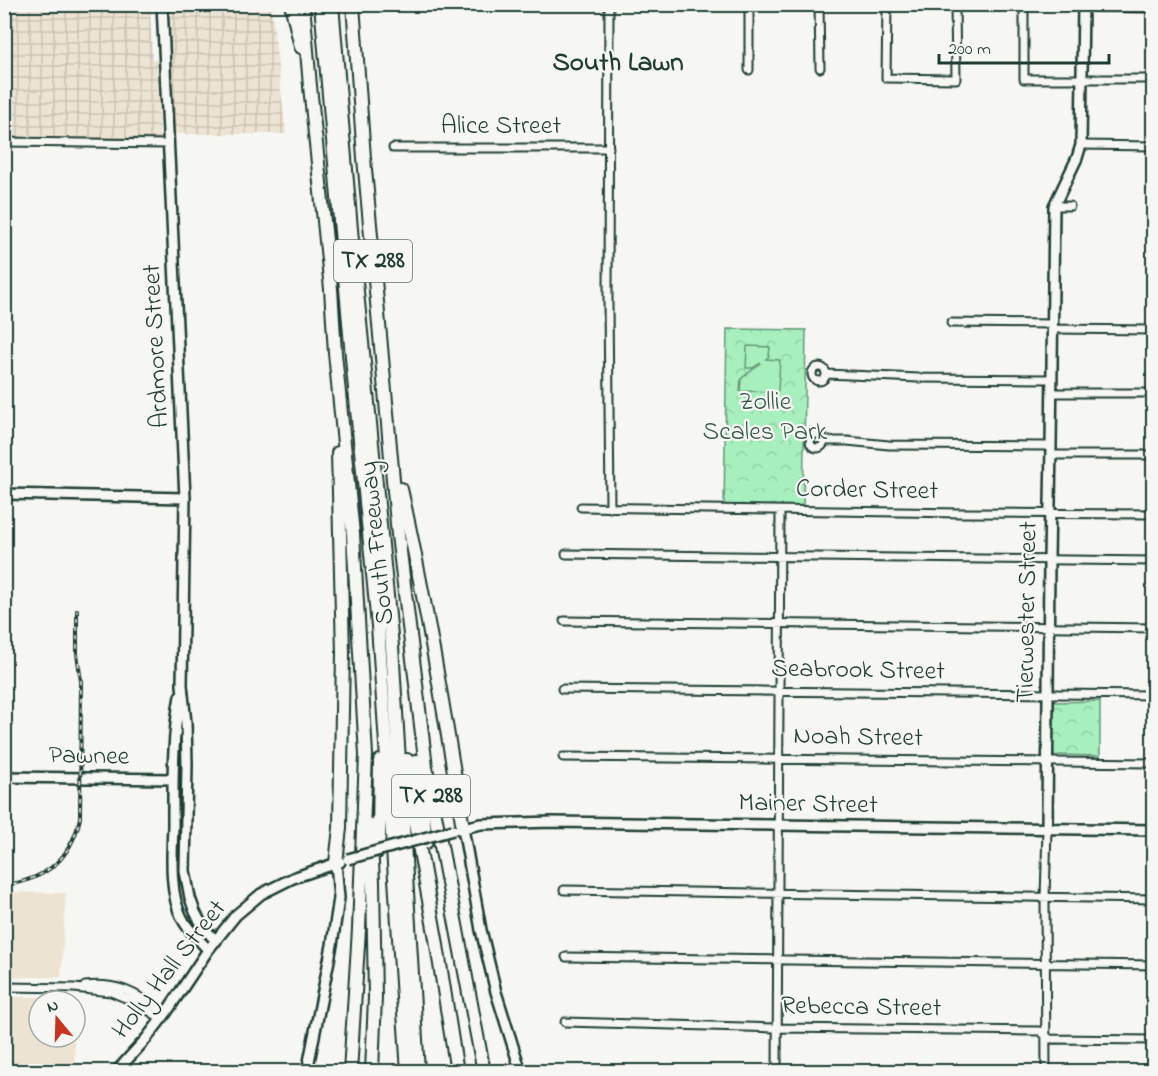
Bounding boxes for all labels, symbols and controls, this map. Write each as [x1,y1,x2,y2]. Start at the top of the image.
scale bar [939,27,1108,65]
text: 200 m [948,37,991,63]
district label: South Lawn [553,44,683,83]
street label: Alice Street [441,108,561,146]
road number: TX 288 [334,240,412,282]
street label: Ardmore Street [134,263,180,429]
park label: Zollie Scales Park [702,384,828,452]
street label: South Freeway [351,459,405,627]
street label: Corder Street [796,471,939,511]
street label: Tierwester Street [1007,521,1049,703]
street label: Seabrook Street [771,650,945,692]
street label: Noah Street [793,718,923,758]
street label: Pawnee [48,737,130,777]
road number: TX 288 [392,775,470,817]
street label: Mainer Street [738,785,878,825]
street label: Holly Hall Street [103,892,237,1048]
street label: Rebecca Street [780,988,942,1028]
north arrow [27,989,87,1049]
text: N [44,994,62,1020]

